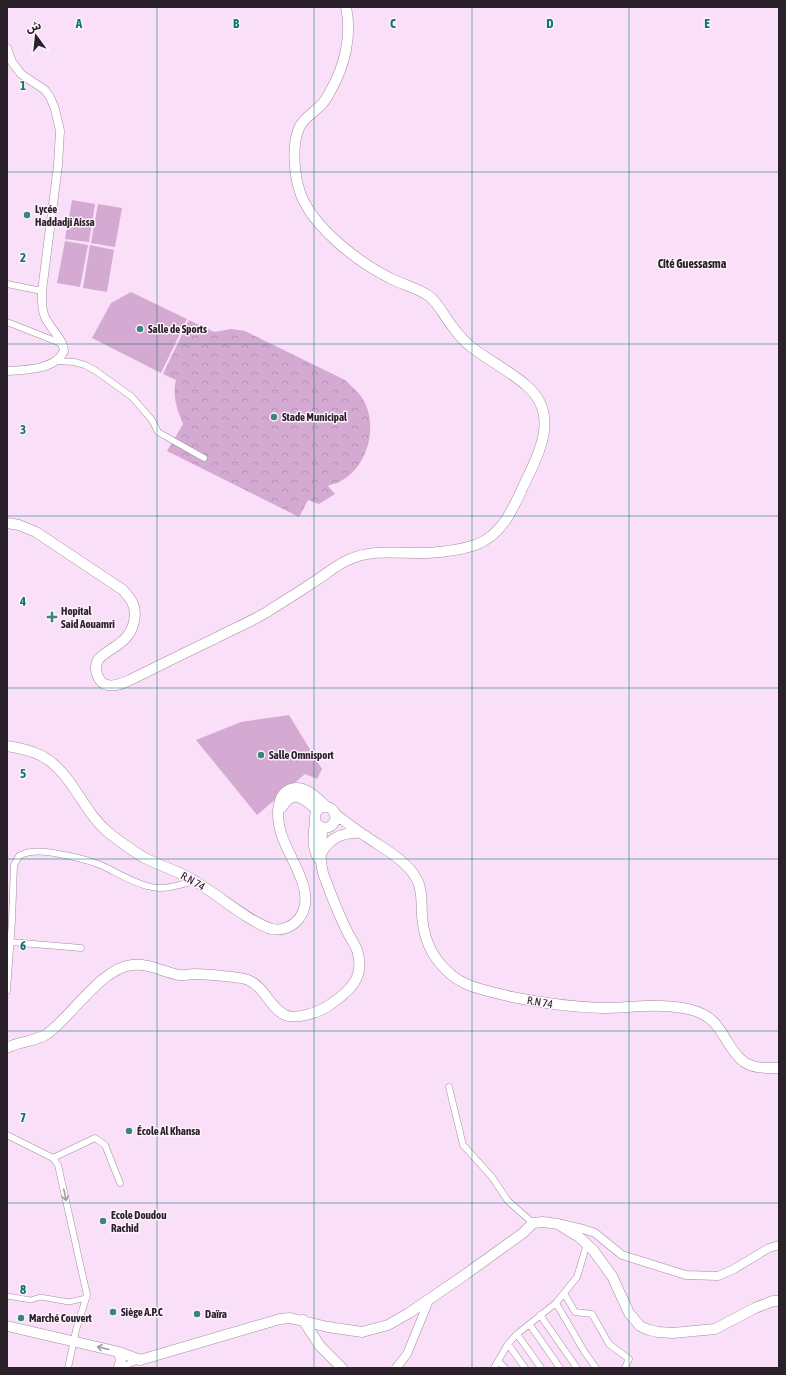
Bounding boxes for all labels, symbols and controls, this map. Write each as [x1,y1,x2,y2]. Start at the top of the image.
north arrow [16,16,56,56]
text: A [75,16,83,31]
text: B [233,16,240,31]
text: C [390,16,396,31]
text: D [546,16,554,31]
text: E [704,16,710,31]
text: ش [25,19,43,35]
text: 1 [20,78,26,93]
place label: Lycée Haddadji Aissa [35,203,95,228]
marker: Lycée Haddadji Aissa [22,210,32,220]
text: 2 [20,250,26,265]
district label: Cité Guessasma [658,257,727,271]
place label: Salle de Sports [148,323,207,335]
marker: Salle de Sports [135,324,145,334]
place label: Stade Municipal [282,411,348,423]
marker: Stade Municipal [269,412,279,422]
text: 3 [20,422,26,437]
text: 4 [19,594,26,609]
place label: Hopital Said Aouamri [61,605,115,630]
marker: Hopital Said Aouamri [46,611,58,623]
place label: Salle Omnisport [269,749,335,761]
marker: Salle Omnisport [256,750,266,760]
text: 5 [20,766,26,781]
street label: R.N 74 [179,869,207,893]
text: 6 [20,938,26,953]
street label: R.N 74 [526,994,554,1010]
text: 7 [20,1110,26,1125]
place label: École Al Khansa [137,1125,200,1137]
marker: École Al Khansa [124,1126,134,1136]
one-way arrow [61,1188,69,1201]
place label: Ecole Doudou Rachid [111,1209,167,1234]
marker: Ecole Doudou Rachid [98,1216,108,1226]
text: 8 [20,1282,26,1297]
place label: Siège A.P.C [121,1306,163,1318]
marker: Siège A.P.C [108,1307,118,1317]
place label: Daïra [205,1308,227,1320]
marker: Daïra [192,1309,202,1319]
place label: Marché Couvert [29,1312,93,1324]
marker: Marché Couvert [16,1313,26,1323]
one-way arrow [97,1344,110,1351]

